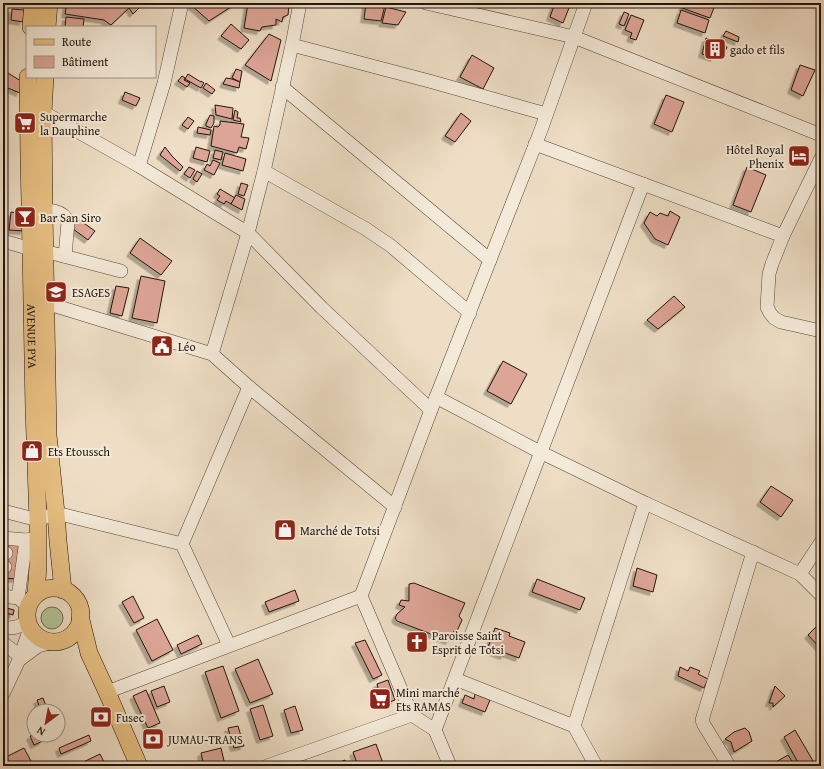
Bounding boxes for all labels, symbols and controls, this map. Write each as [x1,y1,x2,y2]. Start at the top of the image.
legend [26,26,156,78]
text: Route [62,33,92,50]
building icon: gado et fils [702,36,728,62]
place label: gado et fils [730,41,785,58]
text: Bâtiment [62,53,109,70]
place label: Supermarche la Dauphine [40,108,108,139]
supermarket icon: Supermarche la Dauphine [12,110,38,136]
place label: Hôtel Royal Phenix [726,141,785,172]
hotel icon: Hôtel Royal Phenix [786,143,812,169]
bar icon: Bar San Siro [12,204,38,230]
place label: Bar San Siro [40,209,101,226]
school or university icon: ESAGES [43,279,69,305]
place label: ESAGES [72,284,110,301]
street label: AVENUE PYA [24,303,42,369]
public building icon: Léo [149,333,175,359]
place label: Léo [178,338,196,355]
shop icon: Ets Etoussch [19,438,45,464]
place label: Ets Etoussch [48,443,110,460]
shop icon: Marché de Totsi [272,517,298,543]
place label: Marché de Totsi [300,522,380,539]
place label: Paroisse Saint Esprit de Totsi [432,627,505,658]
church icon: Paroisse Saint Esprit de Totsi [404,629,430,655]
place label: Mini marché Ets RAMAS [396,684,460,715]
supermarket icon: Mini marché Ets RAMAS [367,686,393,712]
north arrow [26,703,66,743]
bank icon: Fusec [88,704,114,730]
place label: Fusec [116,709,145,726]
text: N [33,722,48,740]
bank icon: JUMAU-TRANS [140,726,166,752]
place label: JUMAU-TRANS [166,731,243,748]

